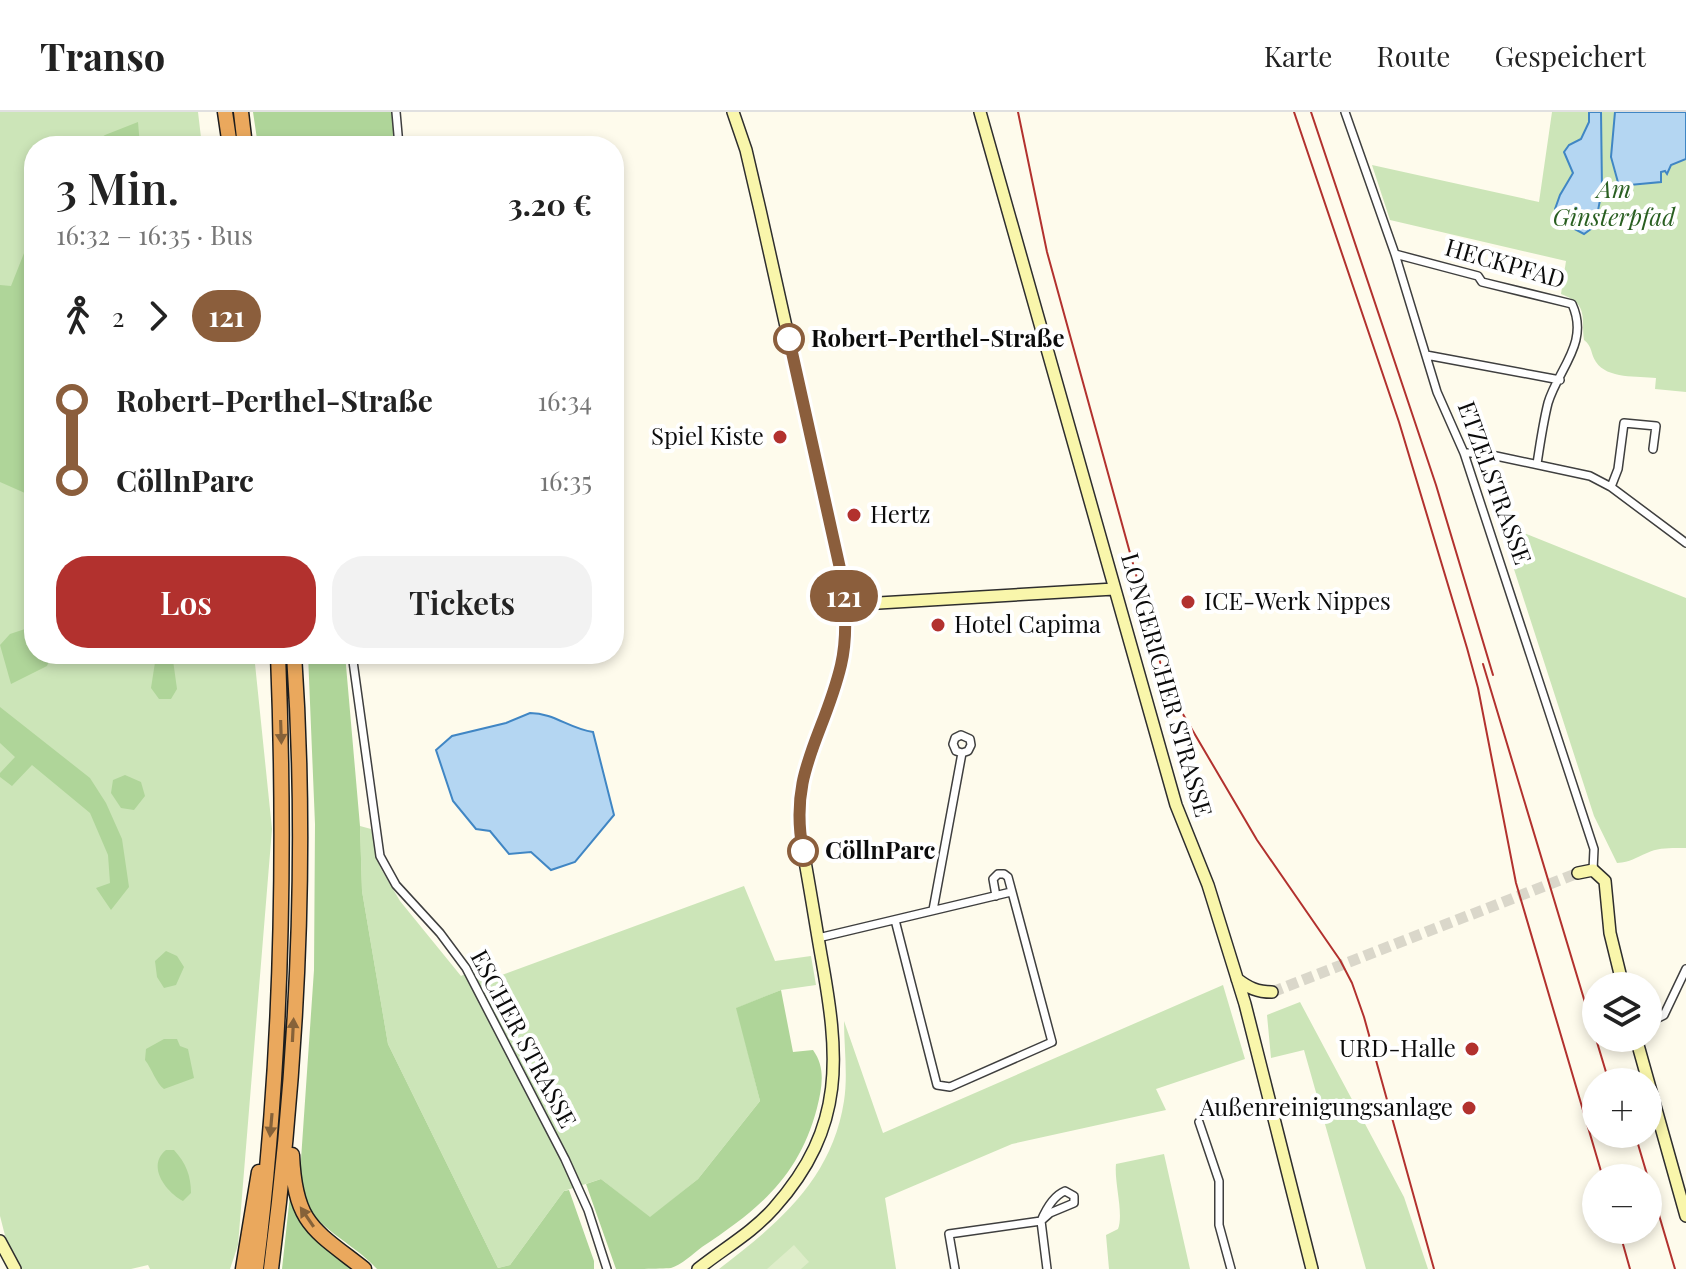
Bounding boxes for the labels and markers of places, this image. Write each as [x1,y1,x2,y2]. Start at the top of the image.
place label: Robert-Perthel-Straße [811,321,1065,353]
marker: Robert-Perthel-Straße [774,324,804,354]
place label: Spiel Kiste [651,419,764,451]
marker: Spiel Kiste [771,428,789,446]
place label: Hertz [870,497,930,529]
marker: Hertz [845,506,863,524]
place label: ICE-Werk Nippes [1204,584,1391,616]
marker: ICE-Werk Nippes [1179,593,1197,611]
place label: Hotel Capima [954,607,1101,639]
marker: Hotel Capima [929,616,947,634]
place label: CöllnParc [825,833,935,865]
marker: CöllnParc [788,836,818,866]
place label: URD-Halle [1339,1031,1456,1063]
marker: URD-Halle [1463,1040,1481,1058]
place label: Außenreinigungsanlage [1199,1090,1453,1122]
marker: Außenreinigungsanlage [1460,1099,1478,1117]

